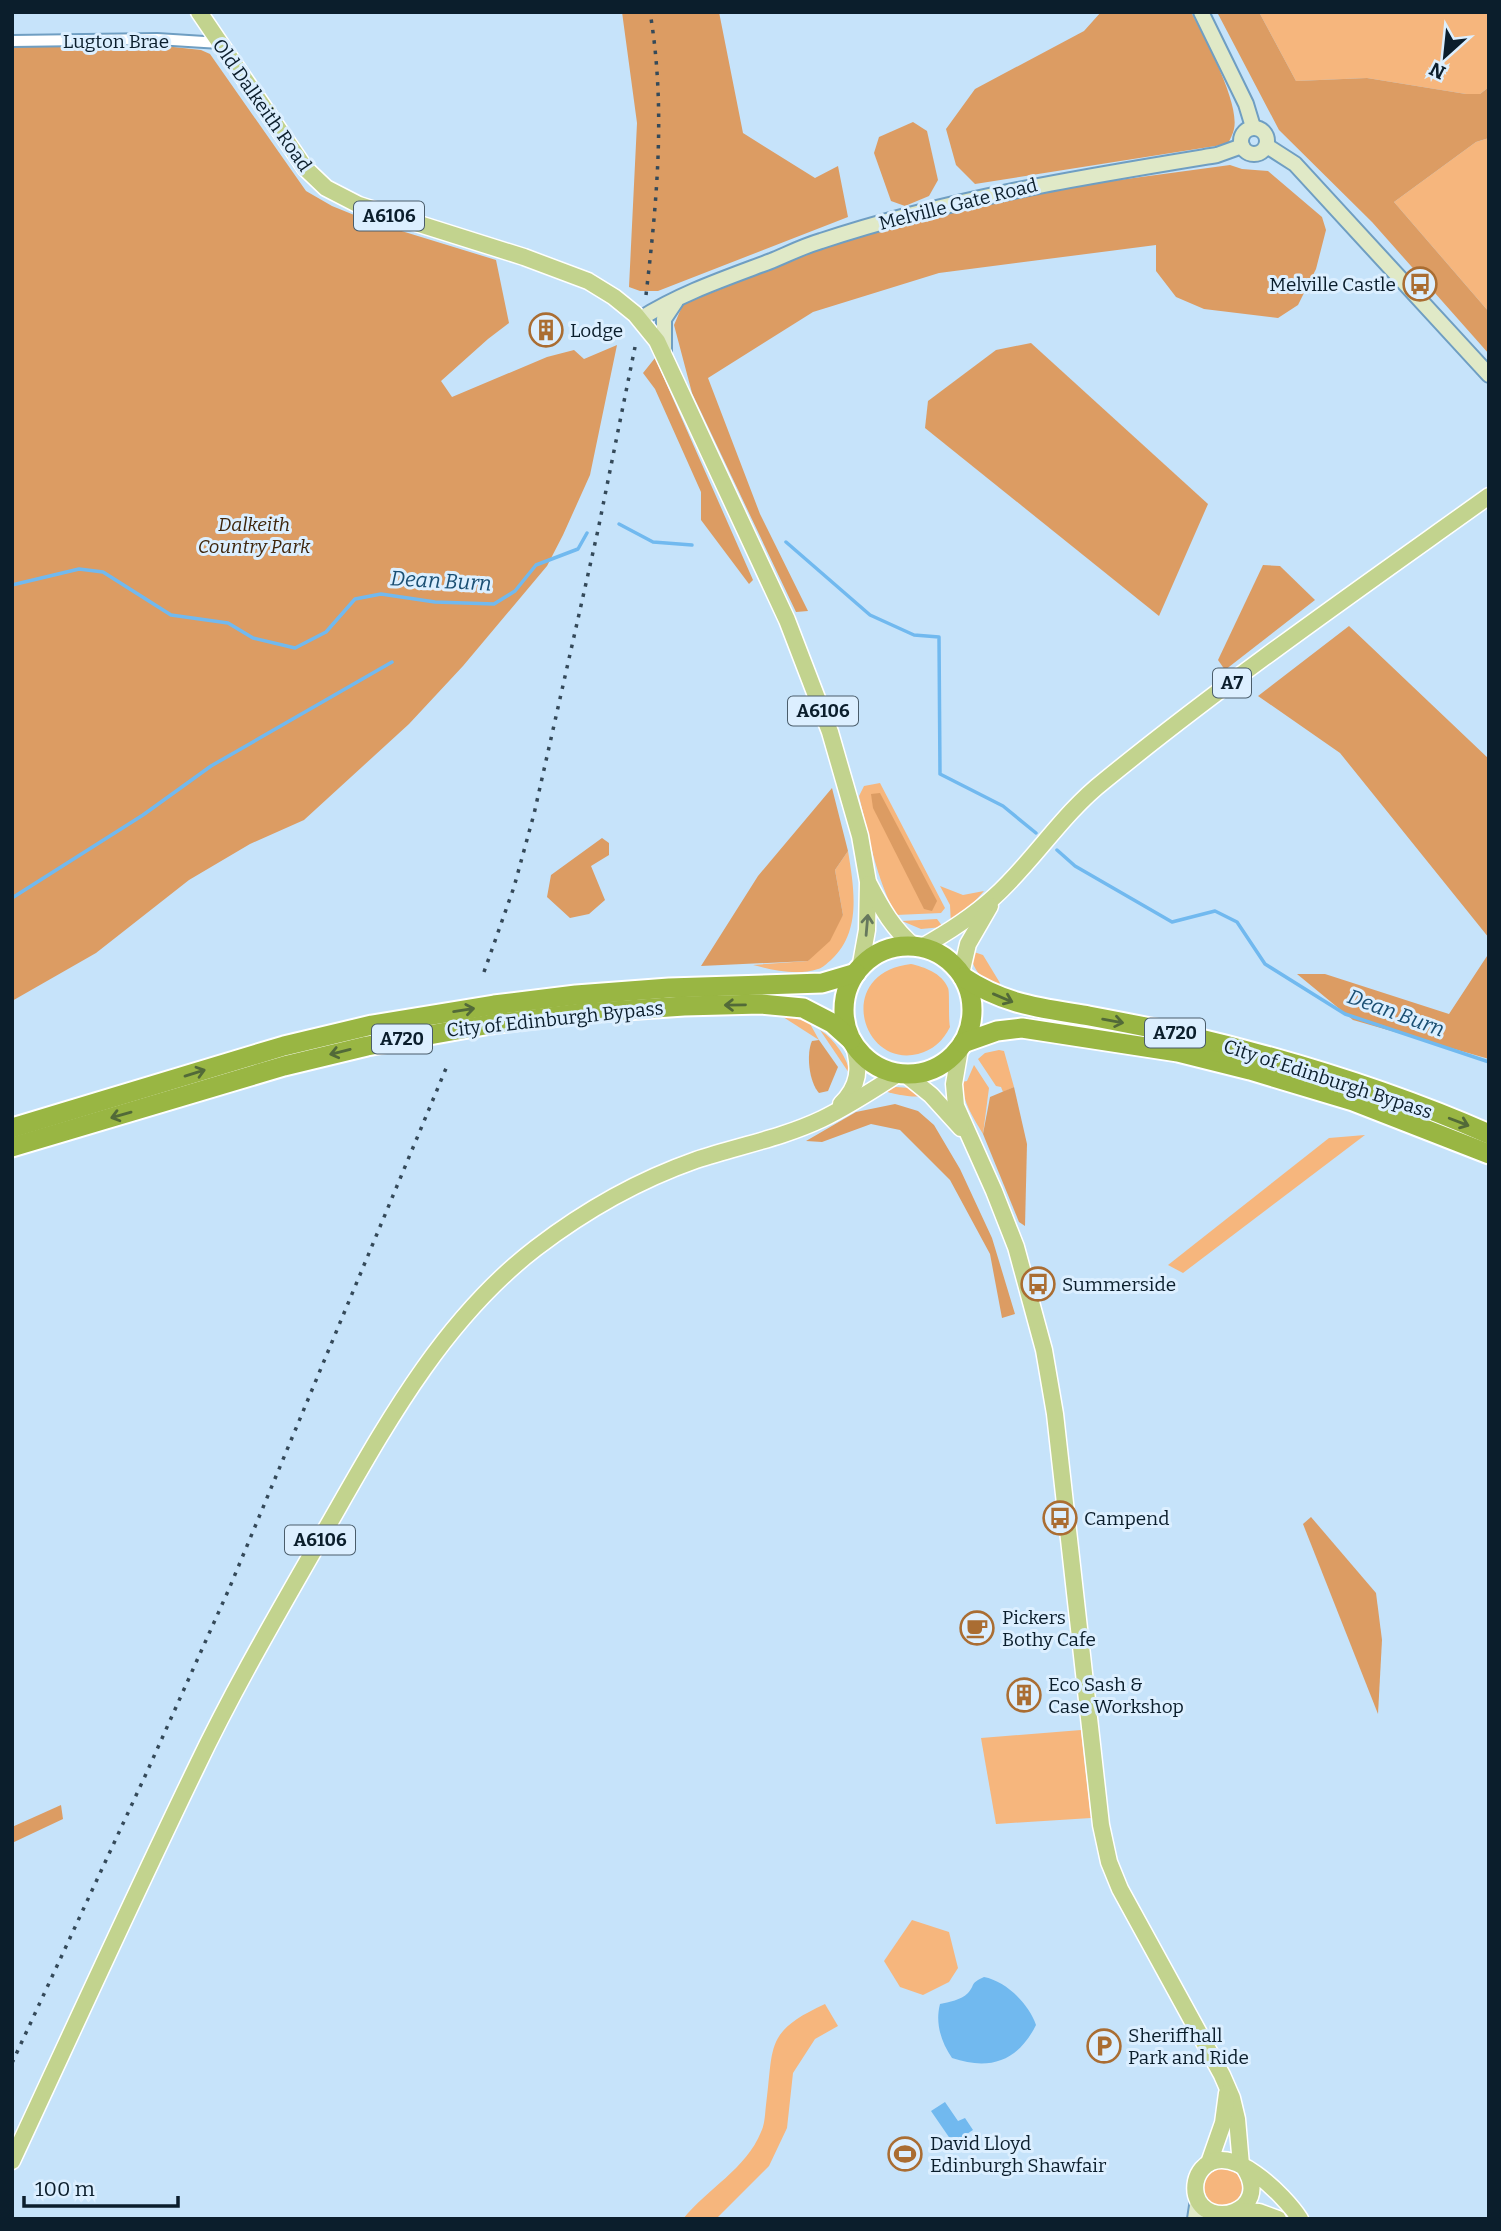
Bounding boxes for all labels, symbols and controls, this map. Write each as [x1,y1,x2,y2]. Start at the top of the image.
north arrow [1410,21,1480,91]
street label: Lugton Brae [63,30,169,53]
street label: Old Dalkeith Road [208,34,316,176]
text: N [1425,57,1449,84]
street label: Melville Gate Road [876,173,1040,235]
road number: A6106 [354,202,424,230]
bus stop icon: Melville Castle [1401,265,1439,303]
place label: Melville Castle [1269,273,1396,296]
building icon: Lodge [527,311,565,349]
place label: Lodge [570,319,623,342]
park label: Dalkeith Country Park [198,513,311,558]
water label: Dean Burn [390,565,492,597]
road number: A7 [1213,668,1251,698]
road number: A6106 [788,696,858,726]
one-way arrow [861,915,874,937]
water label: Dean Burn [1344,983,1448,1043]
one-way arrow [992,992,1013,1005]
street label: City of Edinburgh Bypass [445,996,665,1042]
one-way arrow [724,998,747,1012]
one-way arrow [452,1003,475,1016]
one-way arrow [1102,1015,1124,1028]
road number: A720 [1145,1018,1205,1048]
road number: A720 [372,1024,432,1054]
street label: City of Edinburgh Bypass [1221,1034,1435,1124]
one-way arrow [329,1046,352,1059]
one-way arrow [184,1066,206,1079]
one-way arrow [110,1109,132,1122]
one-way arrow [1448,1117,1469,1129]
bus stop icon: Summerside [1019,1265,1057,1303]
place label: Summerside [1062,1273,1176,1296]
bus stop icon: Campend [1041,1499,1079,1537]
place label: Campend [1084,1507,1169,1530]
road number: A6106 [285,1526,355,1554]
place label: Pickers Bothy Cafe [1002,1606,1096,1651]
cafe icon: Pickers Bothy Cafe [958,1609,996,1647]
place label: Eco Sash & Case Workshop [1048,1673,1184,1718]
building icon: Eco Sash & Case Workshop [1005,1676,1043,1714]
place label: Sheriffhall Park and Ride [1128,2024,1249,2069]
parking icon: Sheriffhall Park and Ride [1085,2027,1123,2065]
place label: David Lloyd Edinburgh Shawfair [930,2132,1107,2177]
sports icon: David Lloyd Edinburgh Shawfair [886,2135,924,2173]
scale bar [24,2164,178,2208]
text: 100 m [35,2176,95,2202]

